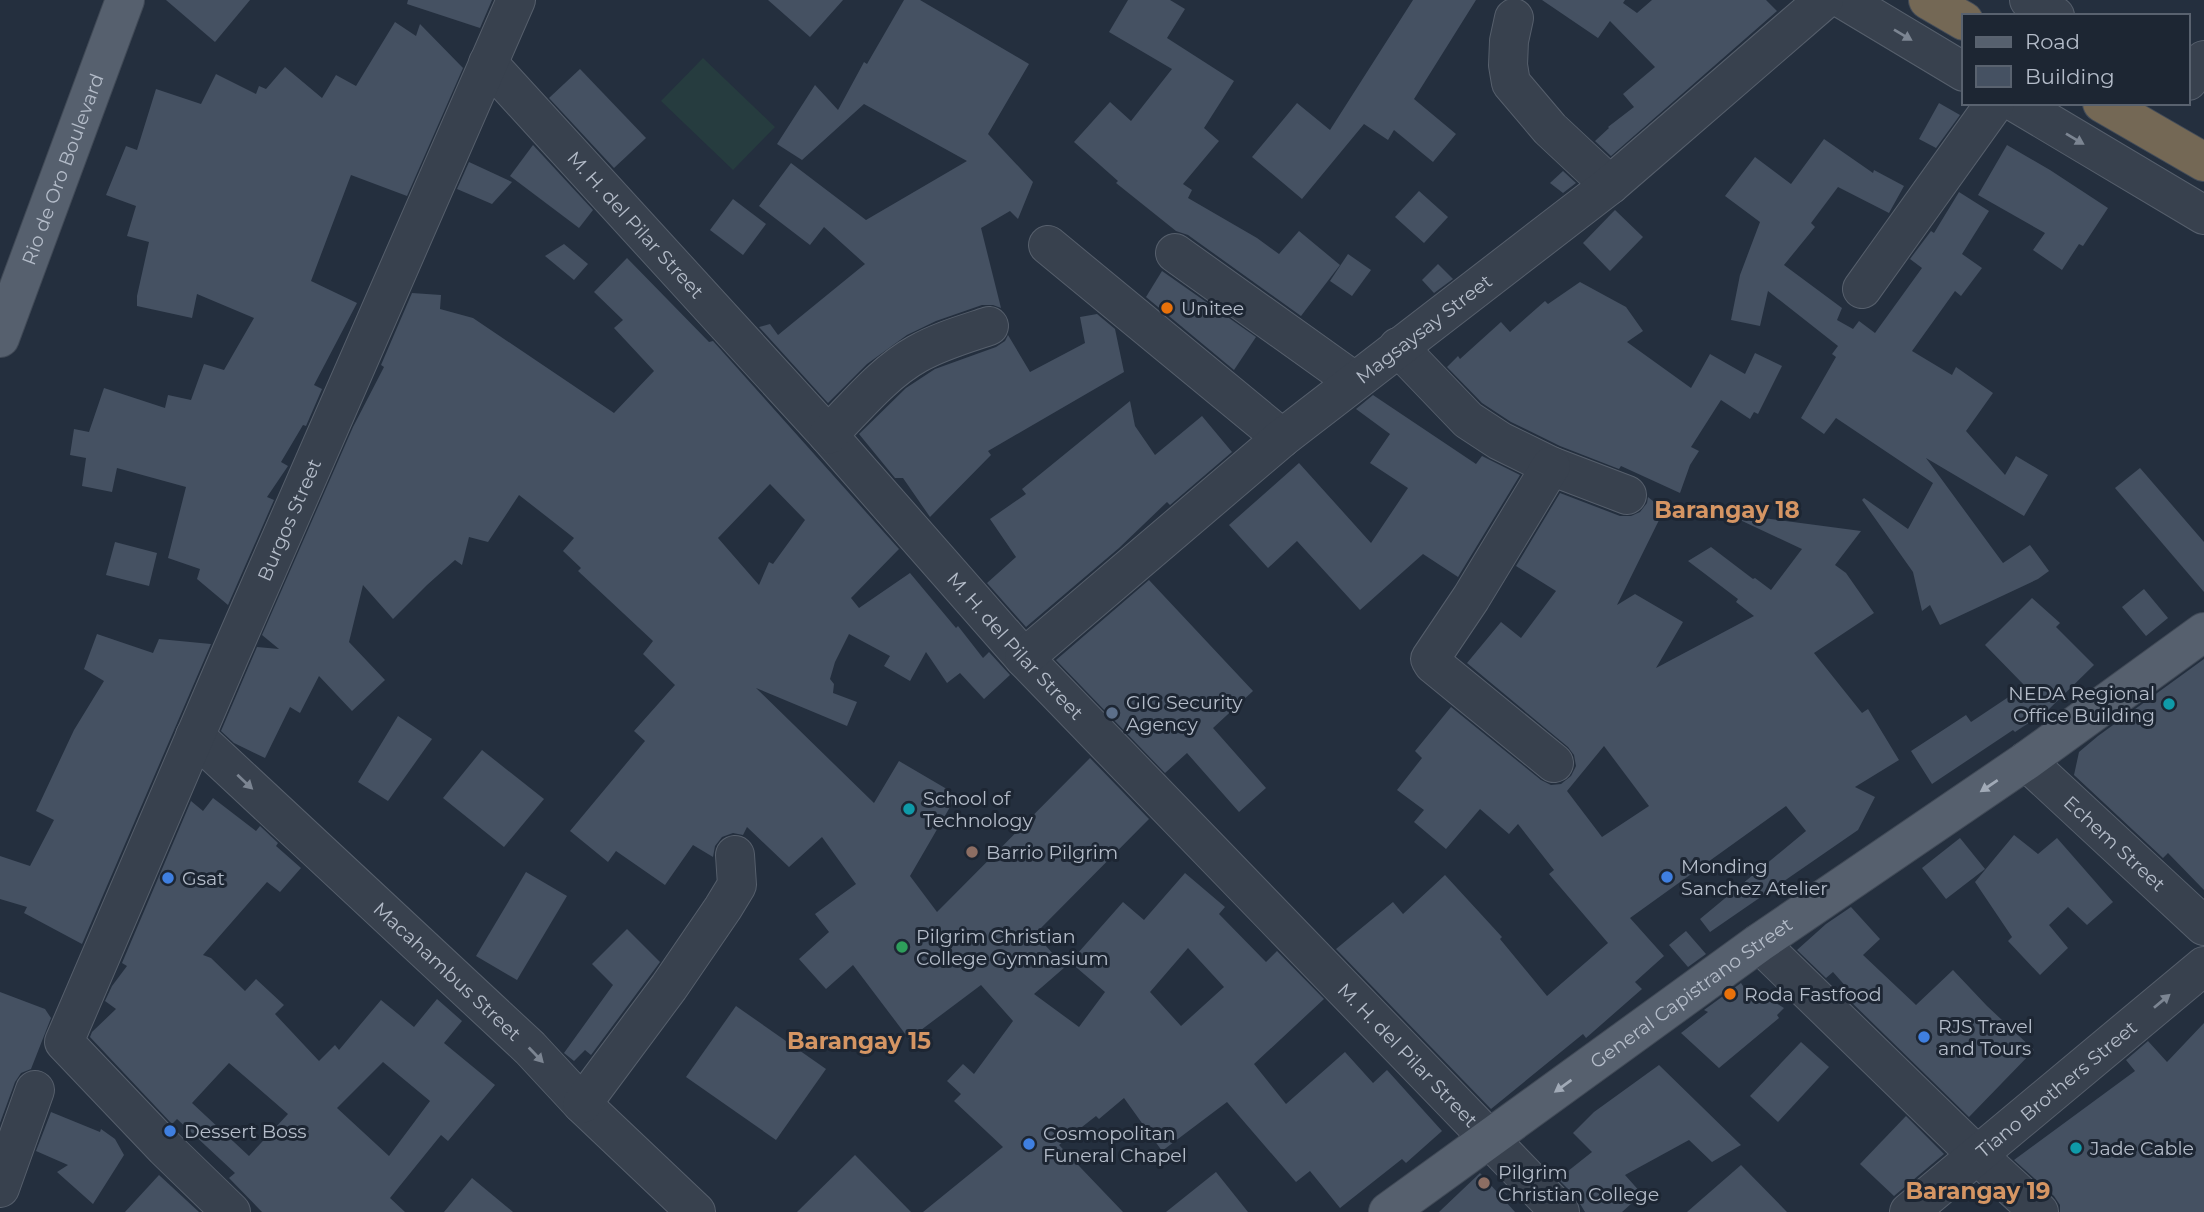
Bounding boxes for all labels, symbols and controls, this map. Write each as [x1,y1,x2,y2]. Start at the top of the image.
legend [1962,14,2190,105]
one-way arrow [1893,29,1912,41]
text: Road [2025,29,2080,54]
text: Building [2025,64,2115,89]
street label: Rio de Oro Boulevard [17,70,108,268]
one-way arrow [2065,132,2084,145]
street label: M. H. del Pilar Street [563,146,709,303]
street label: Magsaysay Street [1351,269,1496,388]
place label: Unitee [1181,297,1244,320]
marker: Unitee [1159,300,1175,316]
street label: Burgos Street [252,455,326,584]
district label: Barangay 18 [1654,496,1800,524]
street label: M. H. del Pilar Street [942,567,1089,724]
place label: NEDA Regional Office Building [2008,682,2155,727]
place label: GIG Security Agency [1126,691,1243,736]
marker: NEDA Regional Office Building [2161,696,2177,712]
marker: GIG Security Agency [1104,705,1120,721]
one-way arrow [236,774,253,790]
one-way arrow [1980,779,1998,793]
place label: School of Technology [923,787,1033,832]
street label: Echem Street [2059,791,2170,896]
marker: School of Technology [901,801,917,817]
place label: Barrio Pilgrim [986,841,1118,864]
marker: Barrio Pilgrim [964,844,980,860]
place label: Monding Sanchez Atelier [1681,855,1828,900]
place label: Gsat [182,867,225,890]
marker: Monding Sanchez Atelier [1659,869,1675,885]
marker: Gsat [160,870,176,886]
street label: Macahambus Street [369,897,526,1045]
street label: General Capistrano Street [1585,912,1797,1073]
place label: Pilgrim Christian College Gymnasium [916,925,1109,970]
marker: Pilgrim Christian College Gymnasium [894,939,910,955]
street label: M. H. del Pilar Street [1333,978,1483,1132]
place label: Roda Fastfood [1744,983,1882,1006]
marker: Roda Fastfood [1722,986,1738,1002]
one-way arrow [2153,994,2170,1009]
place label: RJS Travel and Tours [1938,1015,2033,1060]
street label: Tiano Brothers Street [1972,1015,2142,1163]
district label: Barangay 15 [787,1027,931,1055]
marker: RJS Travel and Tours [1916,1029,1932,1045]
one-way arrow [528,1046,544,1063]
one-way arrow [1554,1079,1572,1093]
place label: Dessert Boss [184,1120,307,1143]
place label: Cosmopolitan Funeral Chapel [1043,1122,1187,1167]
marker: Dessert Boss [162,1123,178,1139]
marker: Cosmopolitan Funeral Chapel [1021,1136,1037,1152]
place label: Jade Cable [2089,1137,2194,1160]
marker: Jade Cable [2068,1140,2084,1156]
place label: Pilgrim Christian College [1498,1161,1659,1206]
marker: Pilgrim Christian College [1476,1175,1492,1191]
district label: Barangay 19 [1906,1177,2051,1205]

